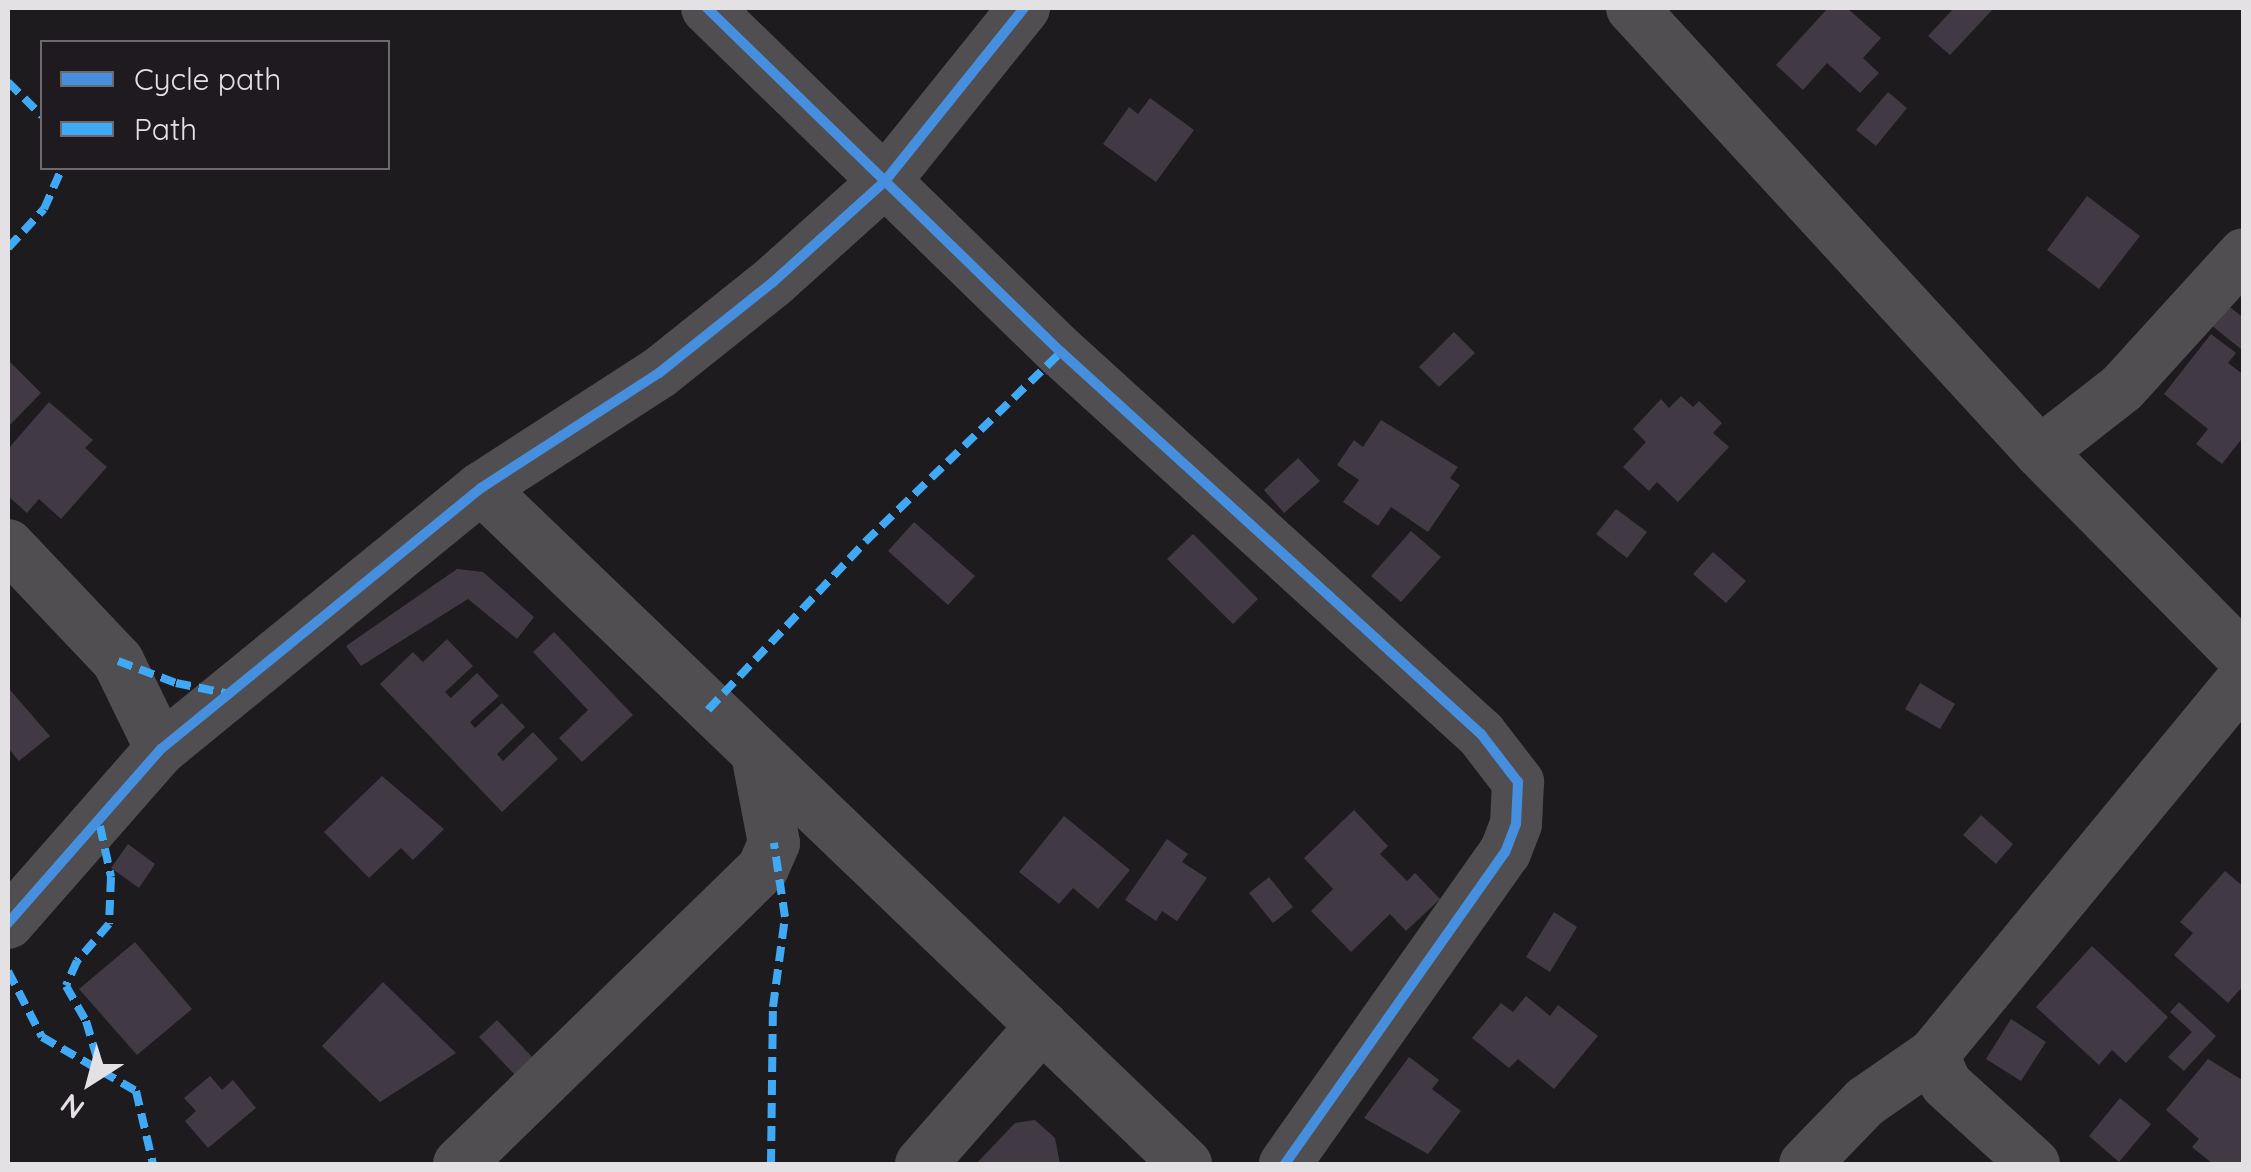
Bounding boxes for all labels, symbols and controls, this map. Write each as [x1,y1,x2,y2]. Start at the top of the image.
legend [40,40,390,170]
text: Cycle path [134,60,281,98]
text: Path [134,110,197,148]
north arrow [40,1032,140,1132]
text: N [53,1086,91,1127]

